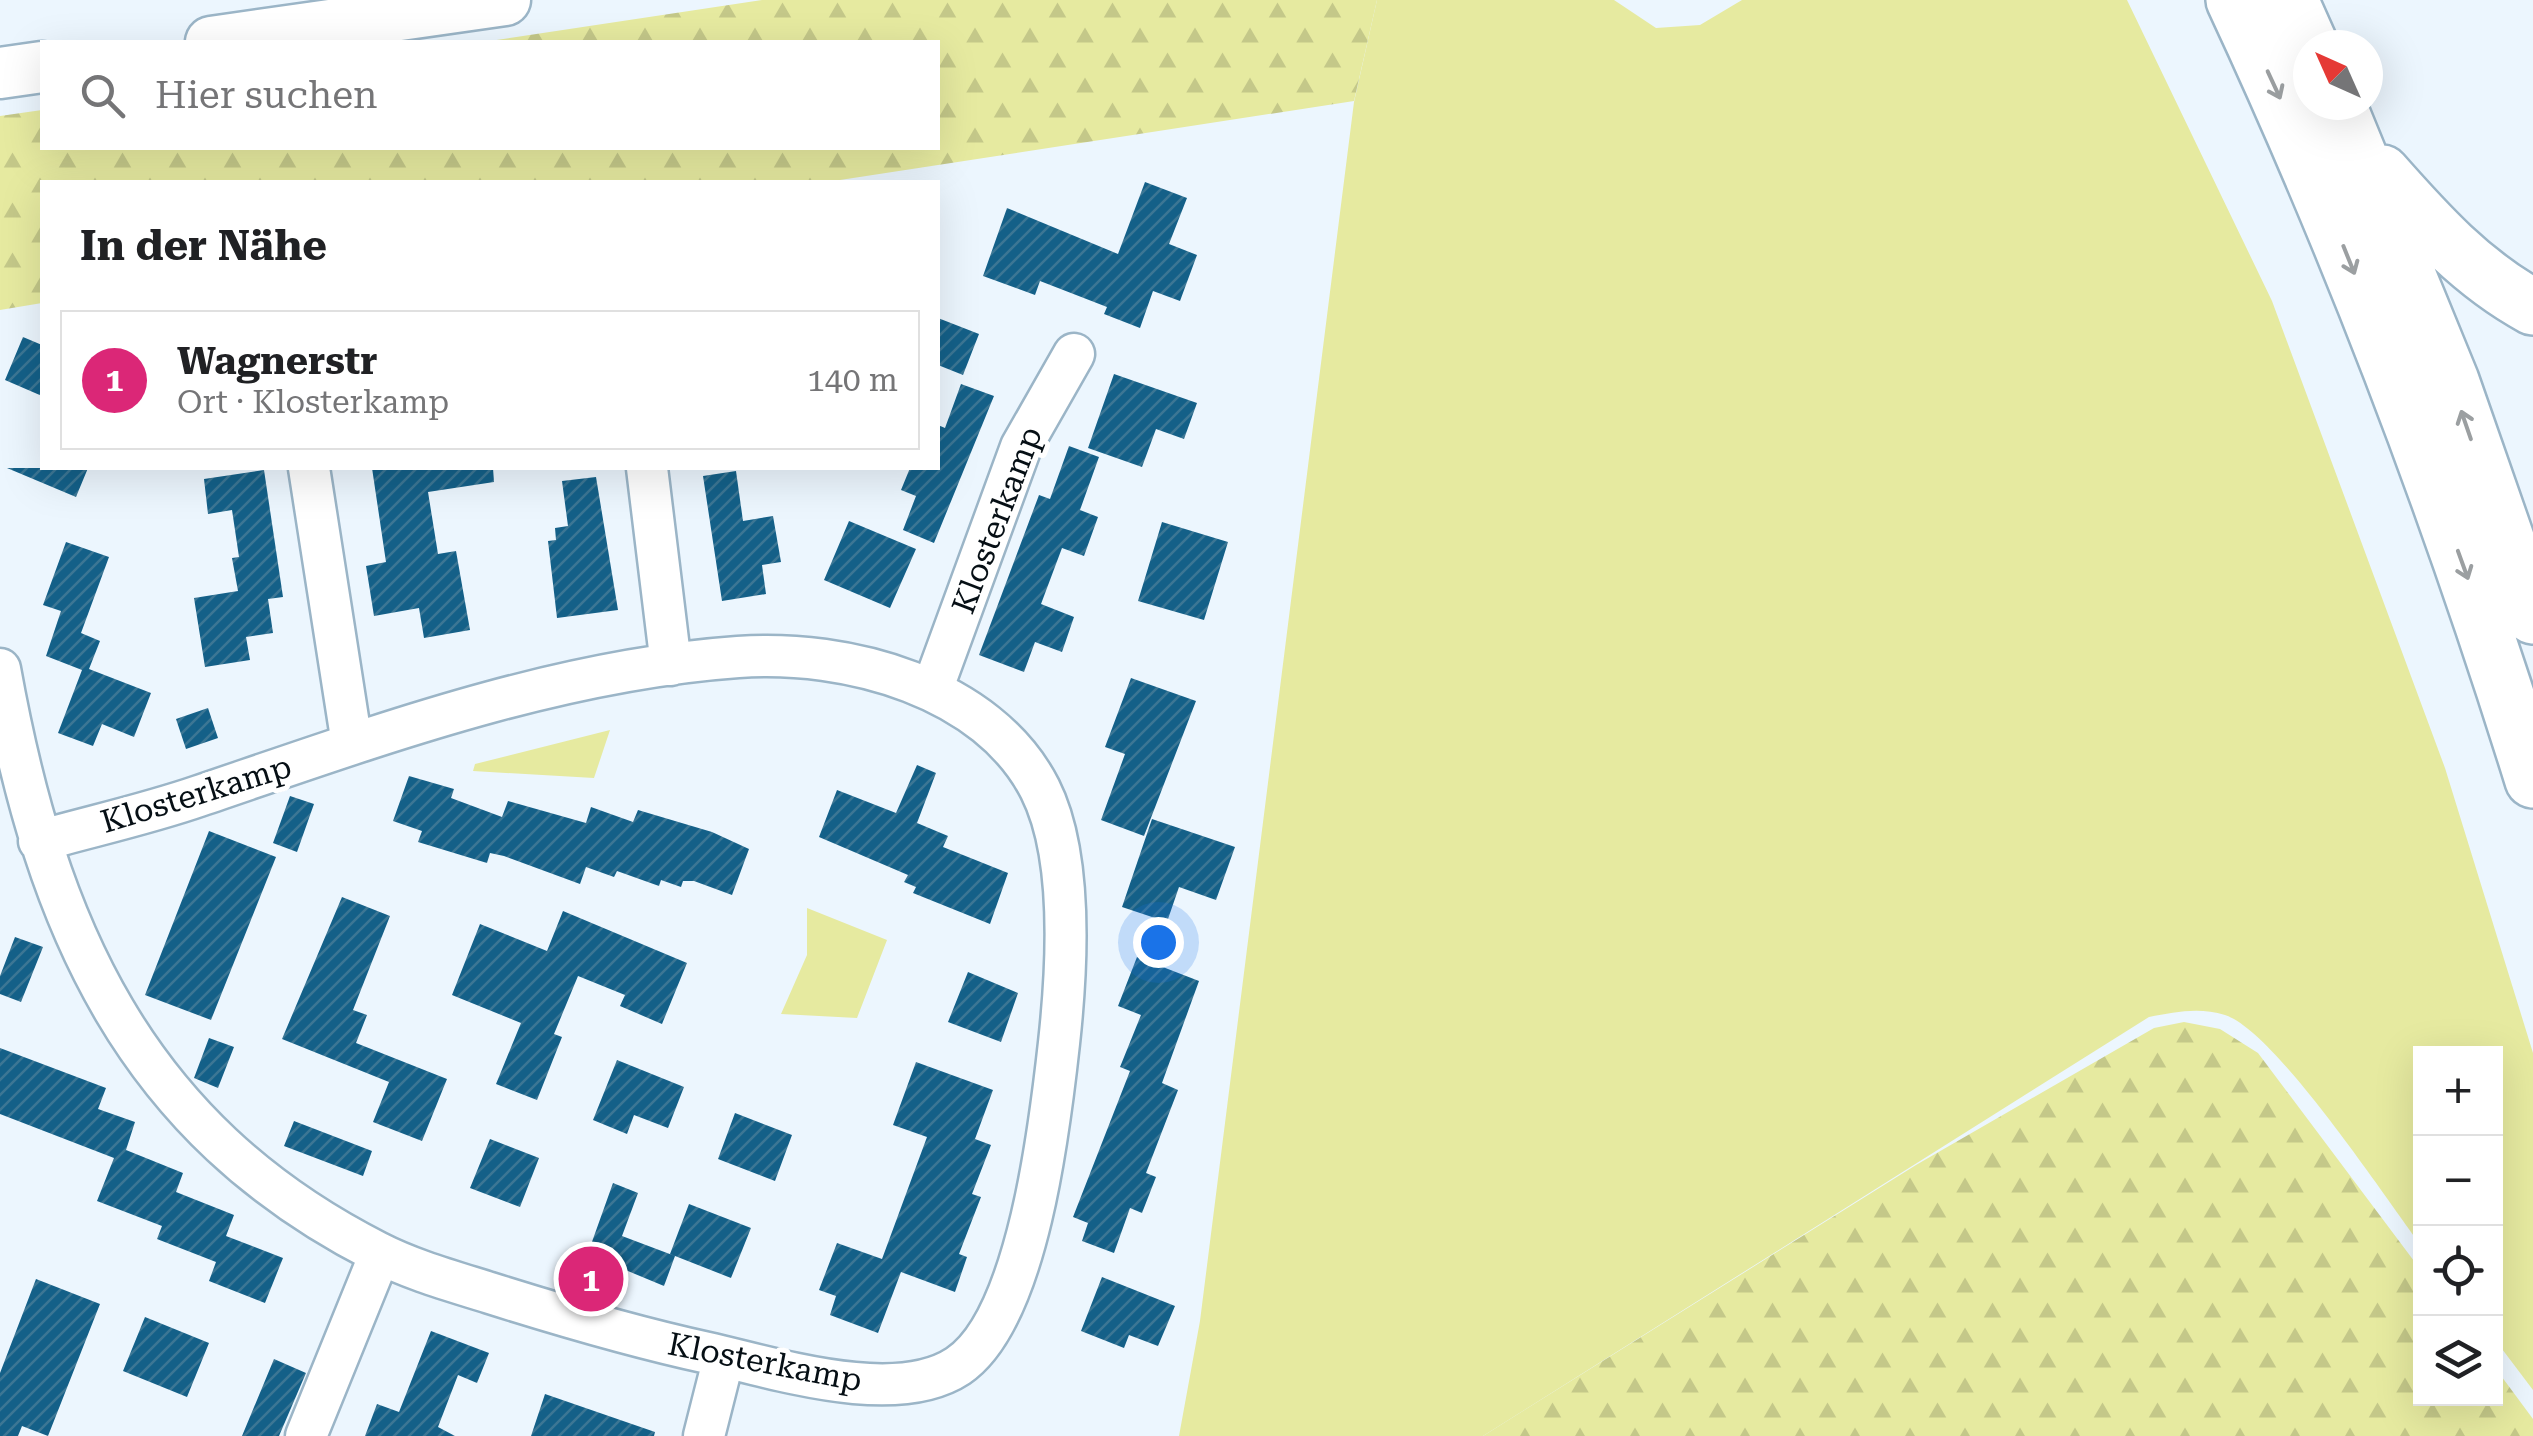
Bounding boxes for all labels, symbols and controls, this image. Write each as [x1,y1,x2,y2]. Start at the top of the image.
north arrow [2293,30,2383,120]
search box [40,40,940,150]
icon: search [75,68,130,123]
one-way arrow [2265,69,2284,99]
text: Hier suchen [155,73,378,117]
text: In der Nähe [80,221,327,270]
one-way arrow [2341,244,2359,275]
text: Wagnerstr [177,339,377,383]
text: 1 [106,361,123,399]
text: 140 m [807,361,898,399]
text: Ort · Klosterkamp [177,383,449,421]
one-way arrow [2456,411,2474,442]
street label: Klosterkamp [944,421,1050,619]
one-way arrow [2455,548,2473,580]
street label: Klosterkamp [96,747,296,841]
your location [1133,917,1184,968]
map controls [2413,1046,2503,1406]
button: + [2413,1046,2503,1136]
button: − [2413,1136,2503,1226]
button: locate [2413,1226,2503,1316]
pin: 1 [558,1242,624,1316]
button: layers [2413,1316,2503,1406]
street label: Klosterkamp [665,1325,865,1399]

